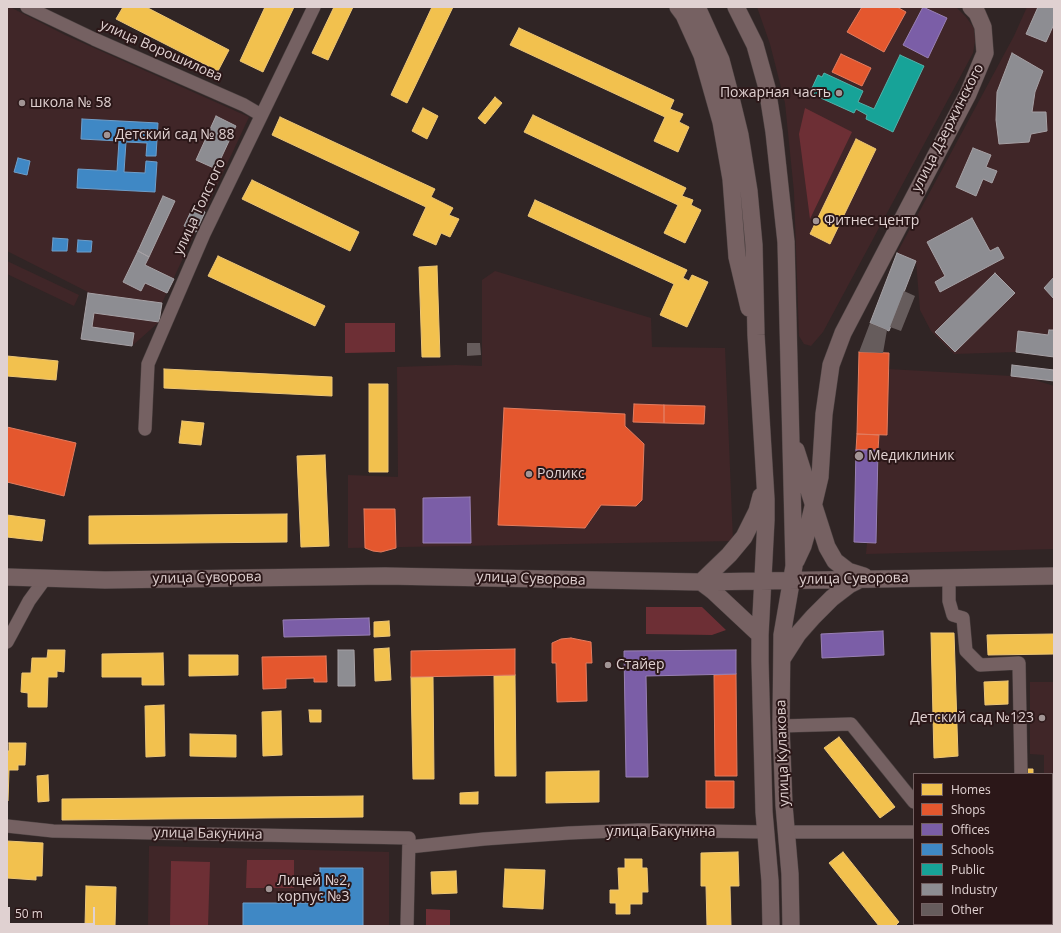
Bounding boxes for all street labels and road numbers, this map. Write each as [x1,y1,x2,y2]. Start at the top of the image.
street label: улица Ворошилова [97,16,225,86]
street label: улица Дзержинского [908,61,988,195]
street label: улица Толстого [170,156,230,258]
street label: улица Суворова [152,569,262,587]
street label: улица Суворова [476,569,586,589]
street label: улица Суворова [799,570,909,588]
street label: улица Кулакова [773,699,793,807]
street label: улица Бакунина [606,824,716,840]
street label: улица Бакунина [153,825,263,843]

